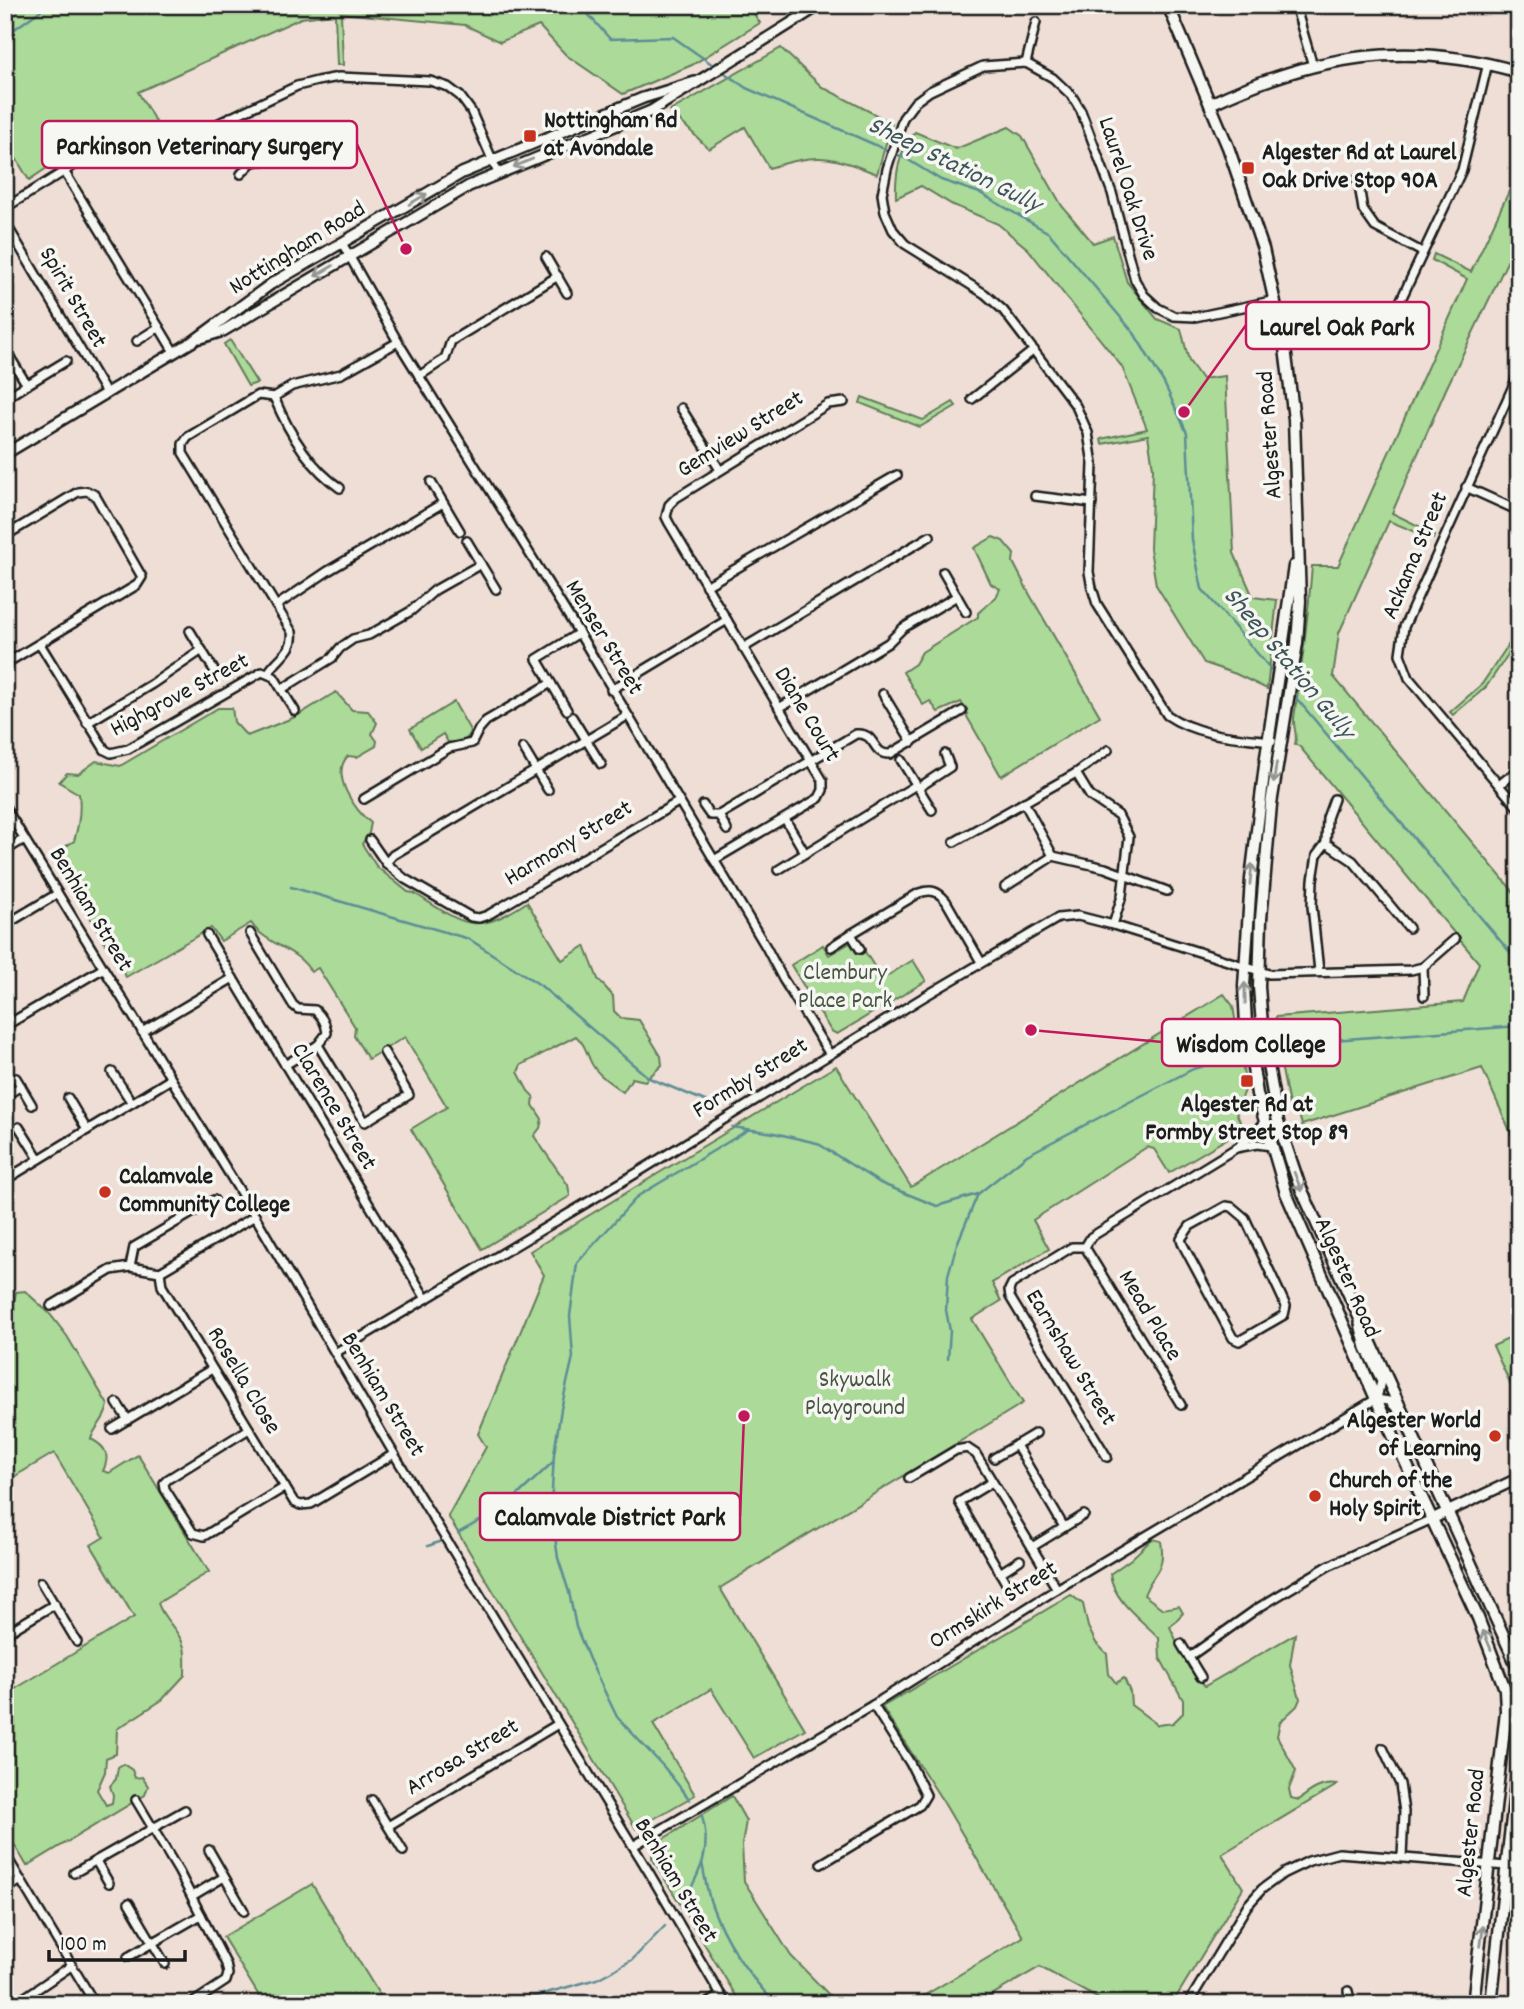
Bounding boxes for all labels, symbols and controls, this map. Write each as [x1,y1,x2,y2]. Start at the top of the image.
place label: Nottingham Rd at Avondale [544,105,677,167]
water label: Sheep Station Gully [861,108,1050,225]
street label: Laurel Oak Drive [1088,113,1166,265]
callout: Parkinson Veterinary Surgery [42,121,357,168]
marker: Nottingham Rd at Avondale [522,128,538,144]
text: Parkinson Veterinary Surgery [56,130,344,167]
place label: Algester Rd at Laurel Oak Drive Stop 90A [1262,137,1457,199]
one-way arrow [513,157,535,170]
marker: Algester Rd at Laurel Oak Drive Stop 90A [1240,160,1256,176]
one-way arrow [407,191,427,205]
street label: Nottingham Road [223,193,373,305]
street label: Spirit Street [29,241,115,355]
one-way arrow [314,264,334,278]
callout: Laurel Oak Park [1246,302,1429,349]
text: Laurel Oak Park [1259,311,1415,348]
street label: Algester Road [1250,370,1292,500]
street label: Gemview Street [671,383,811,487]
street label: Ackama Street [1374,487,1458,625]
street label: Menser Street [555,574,651,702]
water label: Sheep Station Gully [1213,580,1365,751]
street label: Highgrove Street [105,645,256,747]
street label: Diane Court [764,661,848,769]
one-way arrow [1269,761,1282,783]
street label: Harmony Street [498,792,640,896]
street label: Benhiam Street [39,841,141,979]
one-way arrow [1245,863,1258,885]
park label: Clembury Place Park [798,957,892,1019]
one-way arrow [1238,981,1251,1004]
callout: Wisdom College [1162,1019,1340,1066]
text: Wisdom College [1176,1028,1326,1065]
street label: Formby Street [687,1030,816,1128]
street label: Clarence Street [281,1037,385,1177]
marker: Algester Rd at Formby Street Stop 89 [1239,1073,1255,1089]
place label: Algester Rd at Formby Street Stop 89 [1145,1089,1349,1151]
place label: Calamvale Community College [119,1161,290,1223]
one-way arrow [1293,1170,1306,1192]
marker: Calamvale Community College [97,1184,113,1200]
street label: Algester Road [1304,1212,1388,1344]
street label: Mead Place [1108,1264,1190,1368]
street label: Earnshaw Street [1016,1283,1124,1433]
street label: Rosella Close [197,1321,289,1441]
street label: Benhiam Street [331,1326,433,1464]
park label: Skywalk Playground [805,1364,905,1426]
place label: Algester World of Learning [1347,1405,1481,1467]
marker: Algester World of Learning [1487,1428,1503,1444]
place label: Church of the Holy Spirit [1329,1465,1453,1527]
marker: Church of the Holy Spirit [1307,1488,1323,1504]
callout: Calamvale District Park [480,1493,740,1540]
text: Calamvale District Park [494,1501,726,1538]
street label: Ormskirk Street [923,1553,1065,1659]
one-way arrow [1480,1629,1493,1651]
street label: Arrosa Street [400,1711,526,1805]
street label: Algester Road [1448,1767,1496,1899]
street label: Benhiam Street [624,1812,726,1950]
scale bar [49,1918,186,1962]
one-way arrow [1475,1925,1488,1948]
text: 100 m [60,1931,107,1961]

